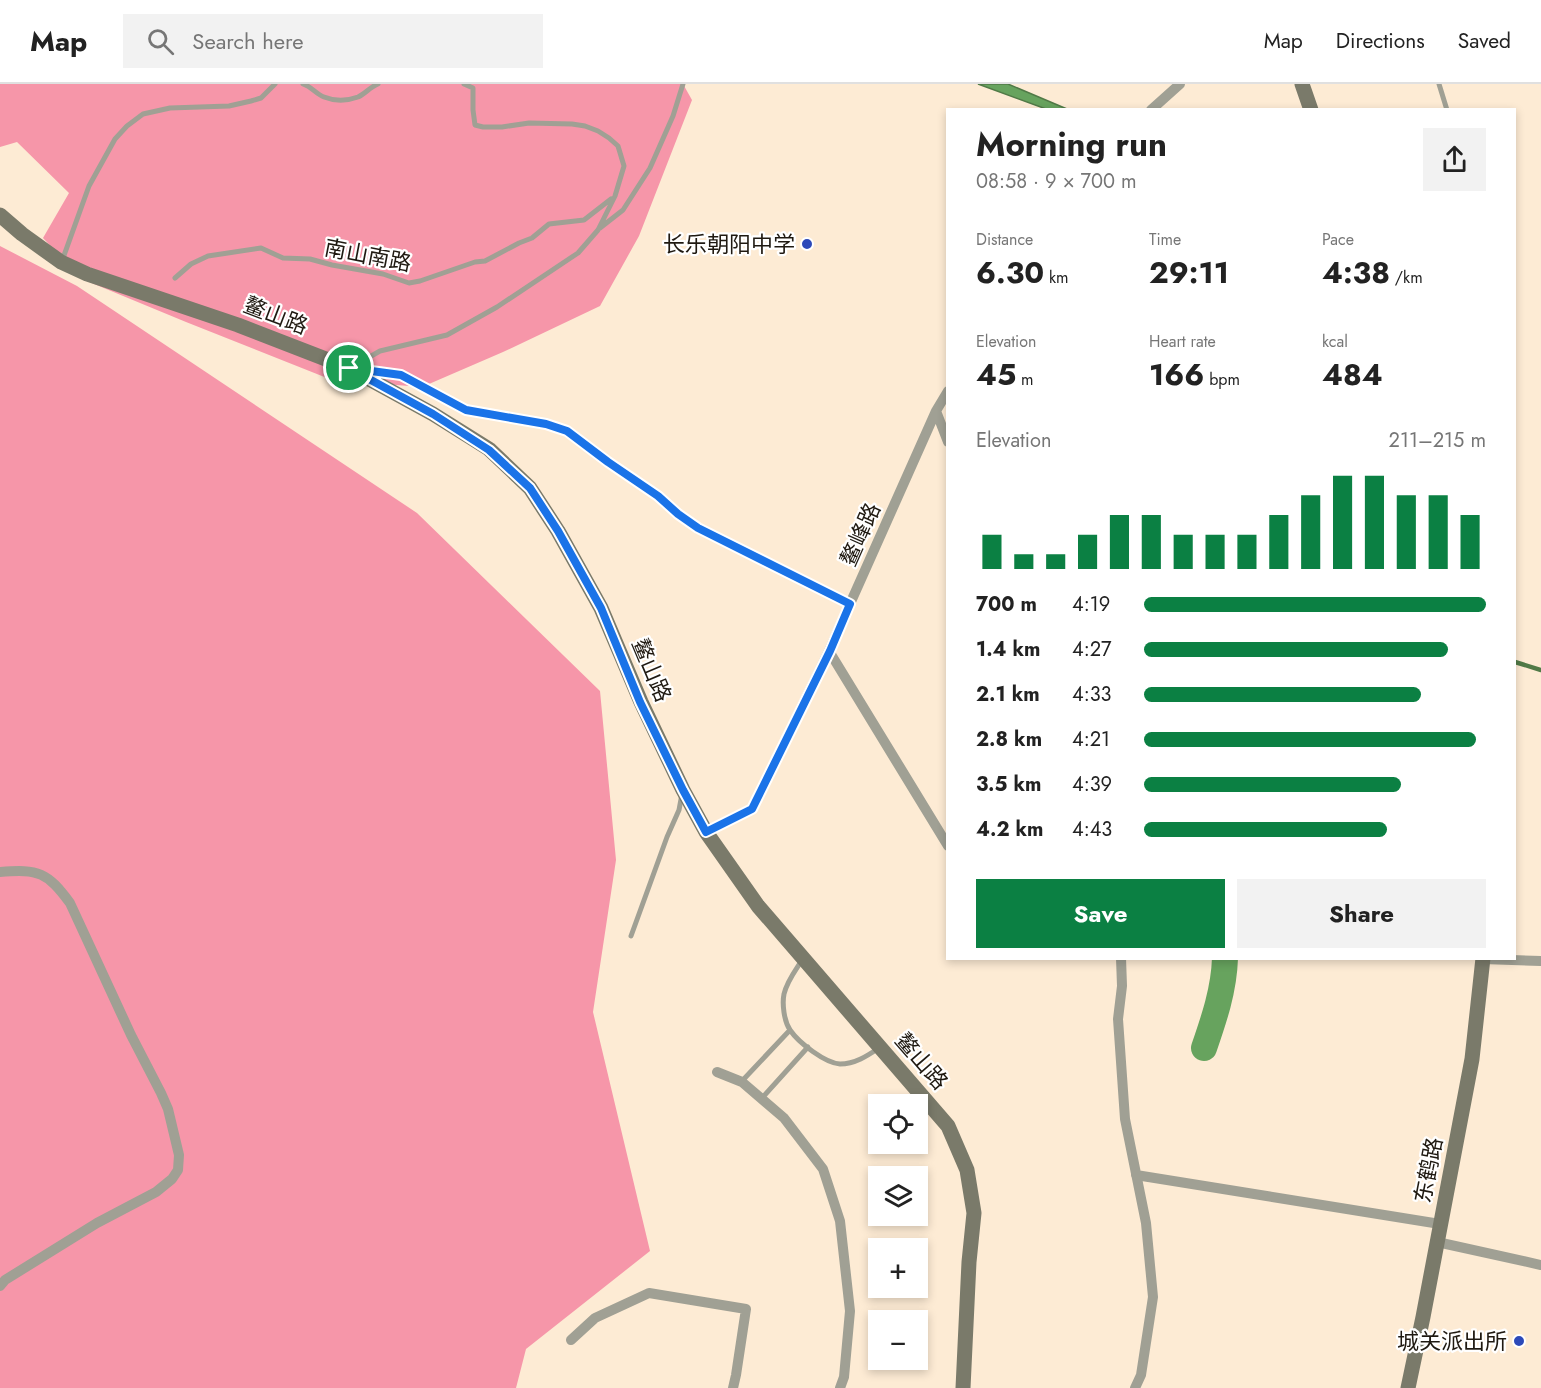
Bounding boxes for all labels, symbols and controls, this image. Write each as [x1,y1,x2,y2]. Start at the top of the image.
search box [123,14,543,68]
text: Map [30,21,87,62]
icon: search [144,25,177,58]
text: Search here [192,25,304,57]
text: Map [1264,26,1303,56]
text: Directions [1336,26,1425,56]
text: Saved [1458,26,1511,56]
text: Morning run [976,121,1167,168]
button: share [1423,128,1486,191]
text: 08:58 · 9 × 700 m [976,167,1137,196]
place label: 长乐朝阳中学 [663,228,795,260]
text: Distance [976,228,1033,251]
text: Time [1149,228,1181,251]
text: Pace [1322,228,1354,251]
street label: 南山南路 [322,231,414,279]
marker: 长乐朝阳中学 [800,237,814,251]
text: 6.30 [976,251,1044,294]
text: 29:11 [1149,251,1229,294]
text: 4:38 [1322,251,1390,294]
text: km [1044,266,1069,289]
text: /km [1390,266,1423,289]
street label: 鳌山路 [239,288,313,342]
text: Elevation [976,330,1036,353]
text: Heart rate [1149,330,1216,353]
text: kcal [1322,330,1348,353]
pin [323,342,374,393]
icon: arrive [332,351,365,384]
text: 45 [976,353,1016,396]
text: 166 [1149,353,1204,396]
text: 484 [1322,353,1383,396]
text: m [1016,368,1034,391]
text: bpm [1204,368,1240,391]
text: Elevation [976,426,1051,455]
text: 211–215 m [1389,426,1486,455]
street label: 鳌峰路 [832,497,888,571]
text: 700 m [976,590,1037,619]
text: 4:19 [1072,590,1110,619]
street label: 鳌山路 [624,633,680,707]
text: 1.4 km [976,635,1041,664]
text: 4:27 [1072,635,1112,664]
text: 2.1 km [976,680,1040,709]
text: 4:33 [1072,680,1112,709]
text: 2.8 km [976,725,1042,754]
text: 4:21 [1072,725,1110,754]
text: 3.5 km [976,770,1041,799]
text: 4:39 [1072,770,1112,799]
text: 4.2 km [976,815,1043,844]
text: 4:43 [1072,815,1112,844]
button: Save [976,879,1225,948]
button: Share [1237,879,1486,948]
street label: 鳌山路 [888,1026,956,1096]
map controls [868,1094,928,1370]
button: locate [868,1094,928,1154]
street label: 东鹤路 [1406,1135,1450,1205]
button: layers [868,1166,928,1226]
button: + [868,1238,928,1298]
button: − [868,1310,928,1370]
place label: 城关派出所 [1397,1325,1507,1357]
marker: 城关派出所 [1512,1334,1526,1348]

